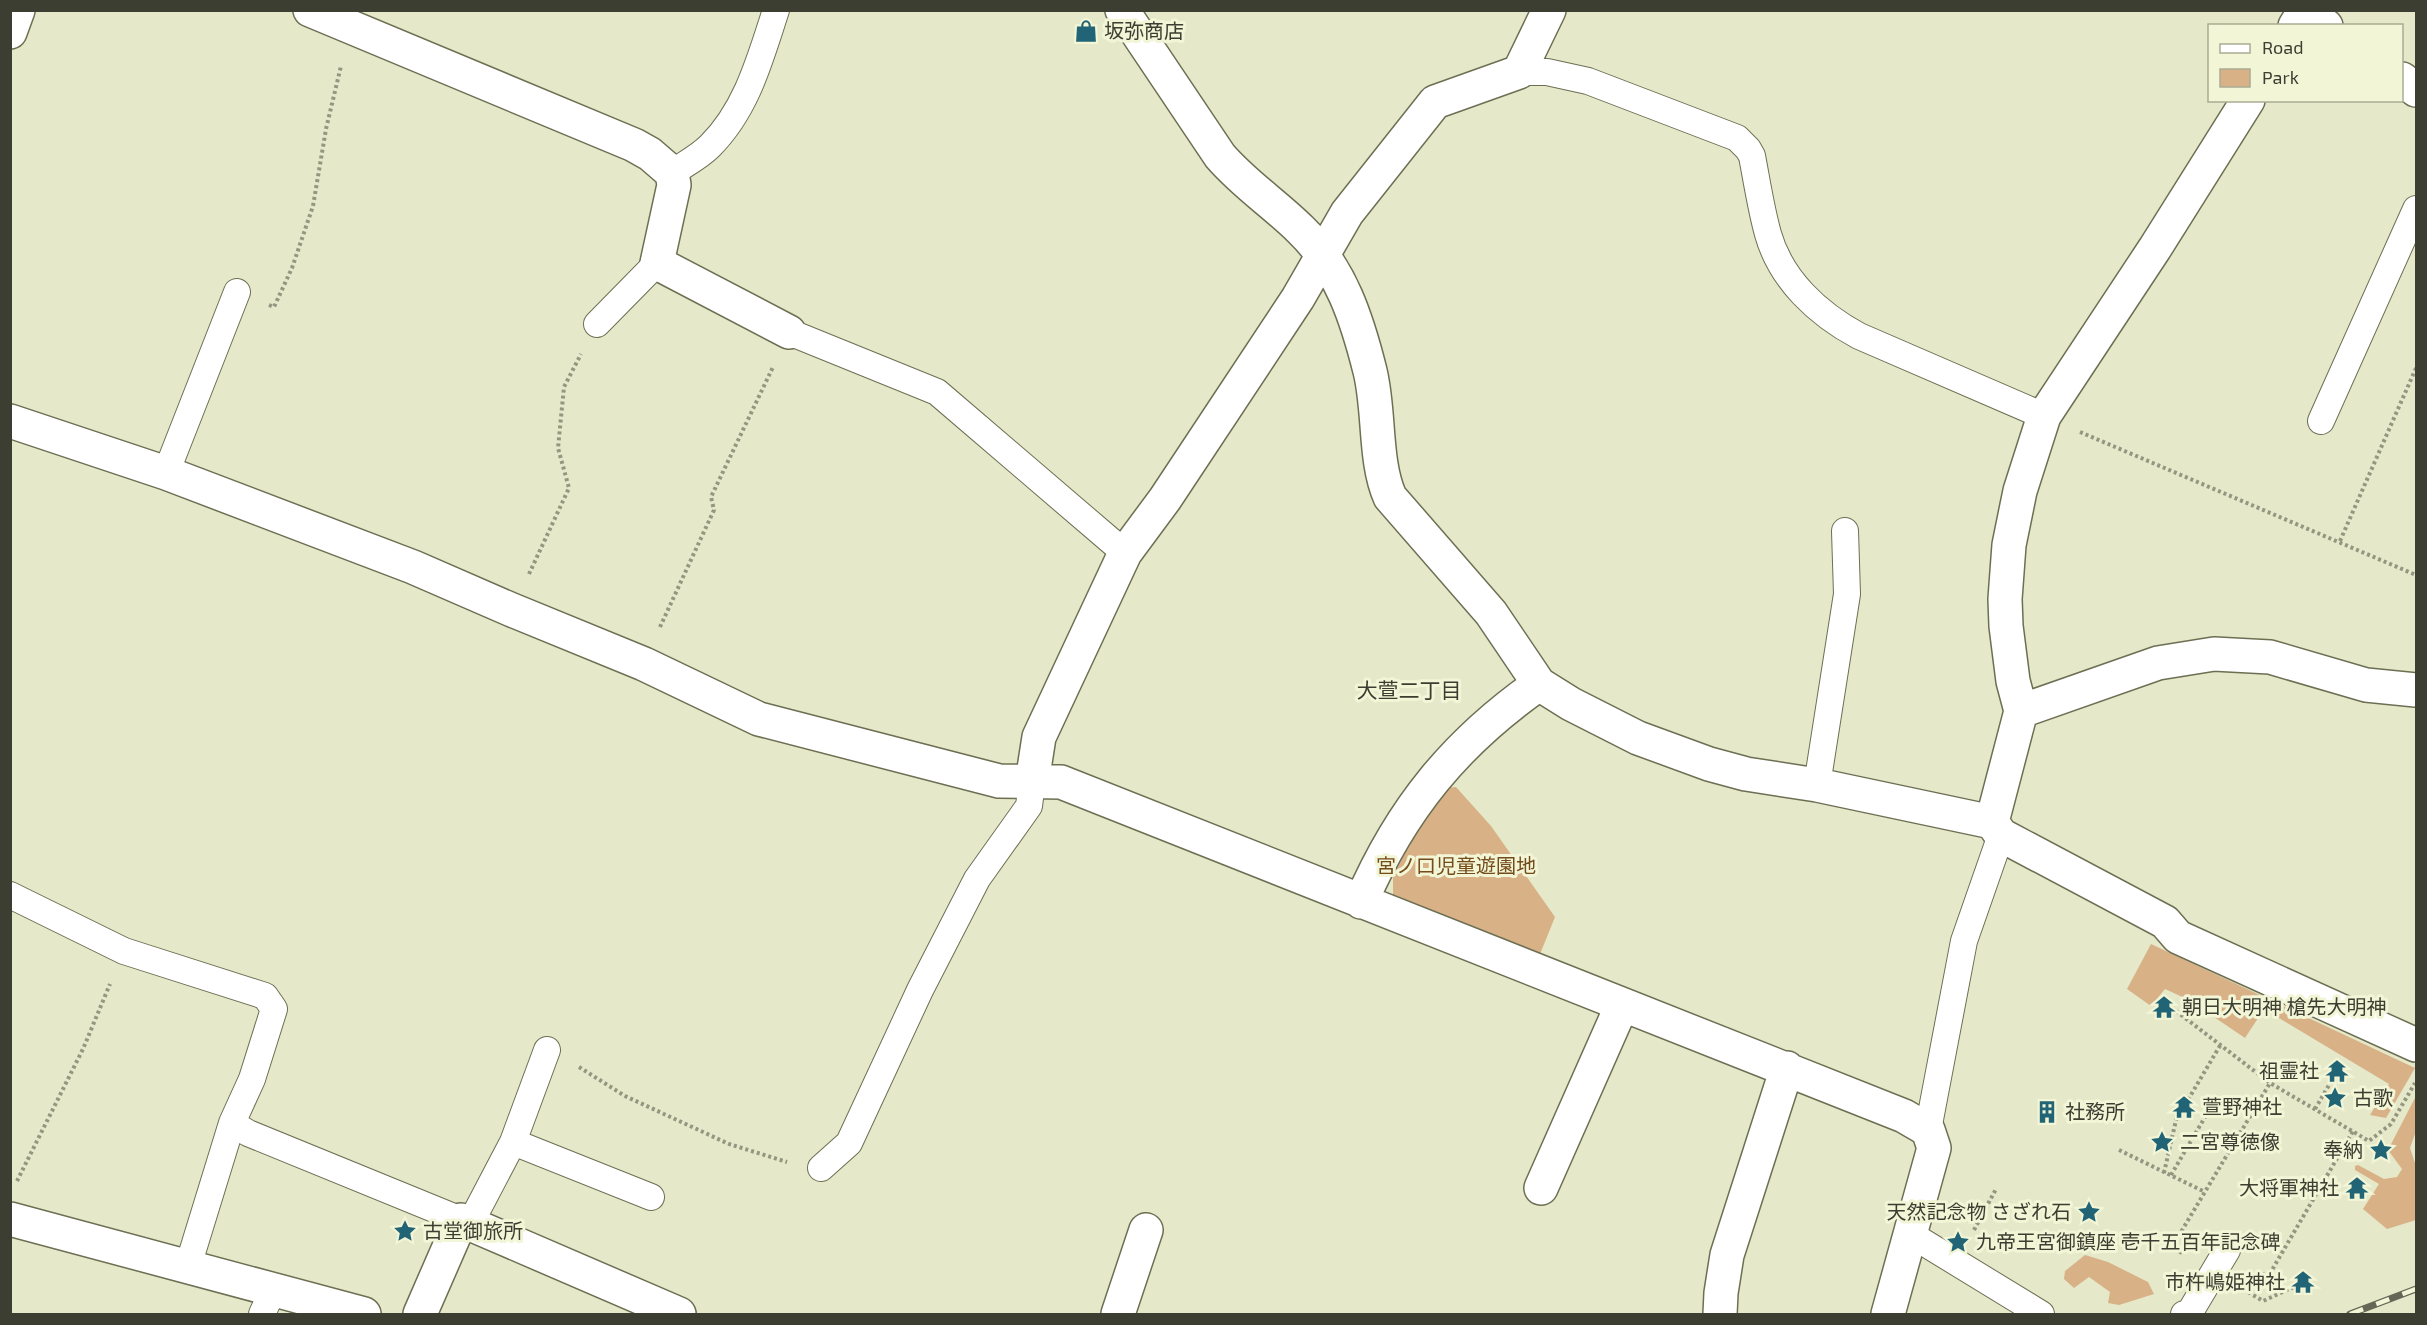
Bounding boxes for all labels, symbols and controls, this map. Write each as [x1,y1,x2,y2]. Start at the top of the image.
shop icon: 坂弥商店 [1073,18,1099,44]
place label: 坂弥商店 [1104,18,1184,42]
legend [2208,24,2403,102]
text: Road [2262,36,2303,58]
text: Park [2262,66,2299,88]
district label: 大萱二丁目 [1357,677,1462,702]
park label: 宮ノ口児童遊園地 [1376,853,1536,877]
temple icon: 朝日大明神 槍先大明神 [2151,994,2177,1020]
place label: 朝日大明神 槍先大明神 [2182,994,2386,1018]
place label: 祖霊社 [2259,1058,2319,1082]
temple icon: 祖霊社 [2324,1058,2350,1084]
place icon: 古歌 [2322,1085,2348,1111]
place label: 古歌 [2353,1085,2393,1109]
temple icon: 萱野神社 [2171,1094,2197,1120]
place label: 萱野神社 [2202,1094,2282,1118]
building icon: 社務所 [2034,1099,2060,1125]
place label: 社務所 [2065,1099,2125,1123]
place icon: 二宮尊徳像 [2149,1129,2175,1155]
place label: 二宮尊徳像 [2180,1129,2280,1153]
place label: 奉納 [2323,1137,2363,1161]
place icon: 奉納 [2368,1137,2394,1163]
place label: 大将軍神社 [2239,1175,2339,1199]
temple icon: 大将軍神社 [2344,1175,2370,1201]
place label: 天然記念物 さざれ石 [1887,1199,2071,1223]
place icon: 天然記念物 さざれ石 [2076,1199,2102,1225]
place icon: 古堂御旅所 [392,1218,418,1244]
place label: 古堂御旅所 [423,1218,523,1242]
place icon: 九帝王宮御鎮座 壱千五百年記念碑 [1945,1229,1971,1255]
place label: 九帝王宮御鎮座 壱千五百年記念碑 [1976,1229,2280,1253]
place label: 市杵嶋姫神社 [2165,1269,2285,1293]
temple icon: 市杵嶋姫神社 [2290,1269,2316,1295]

